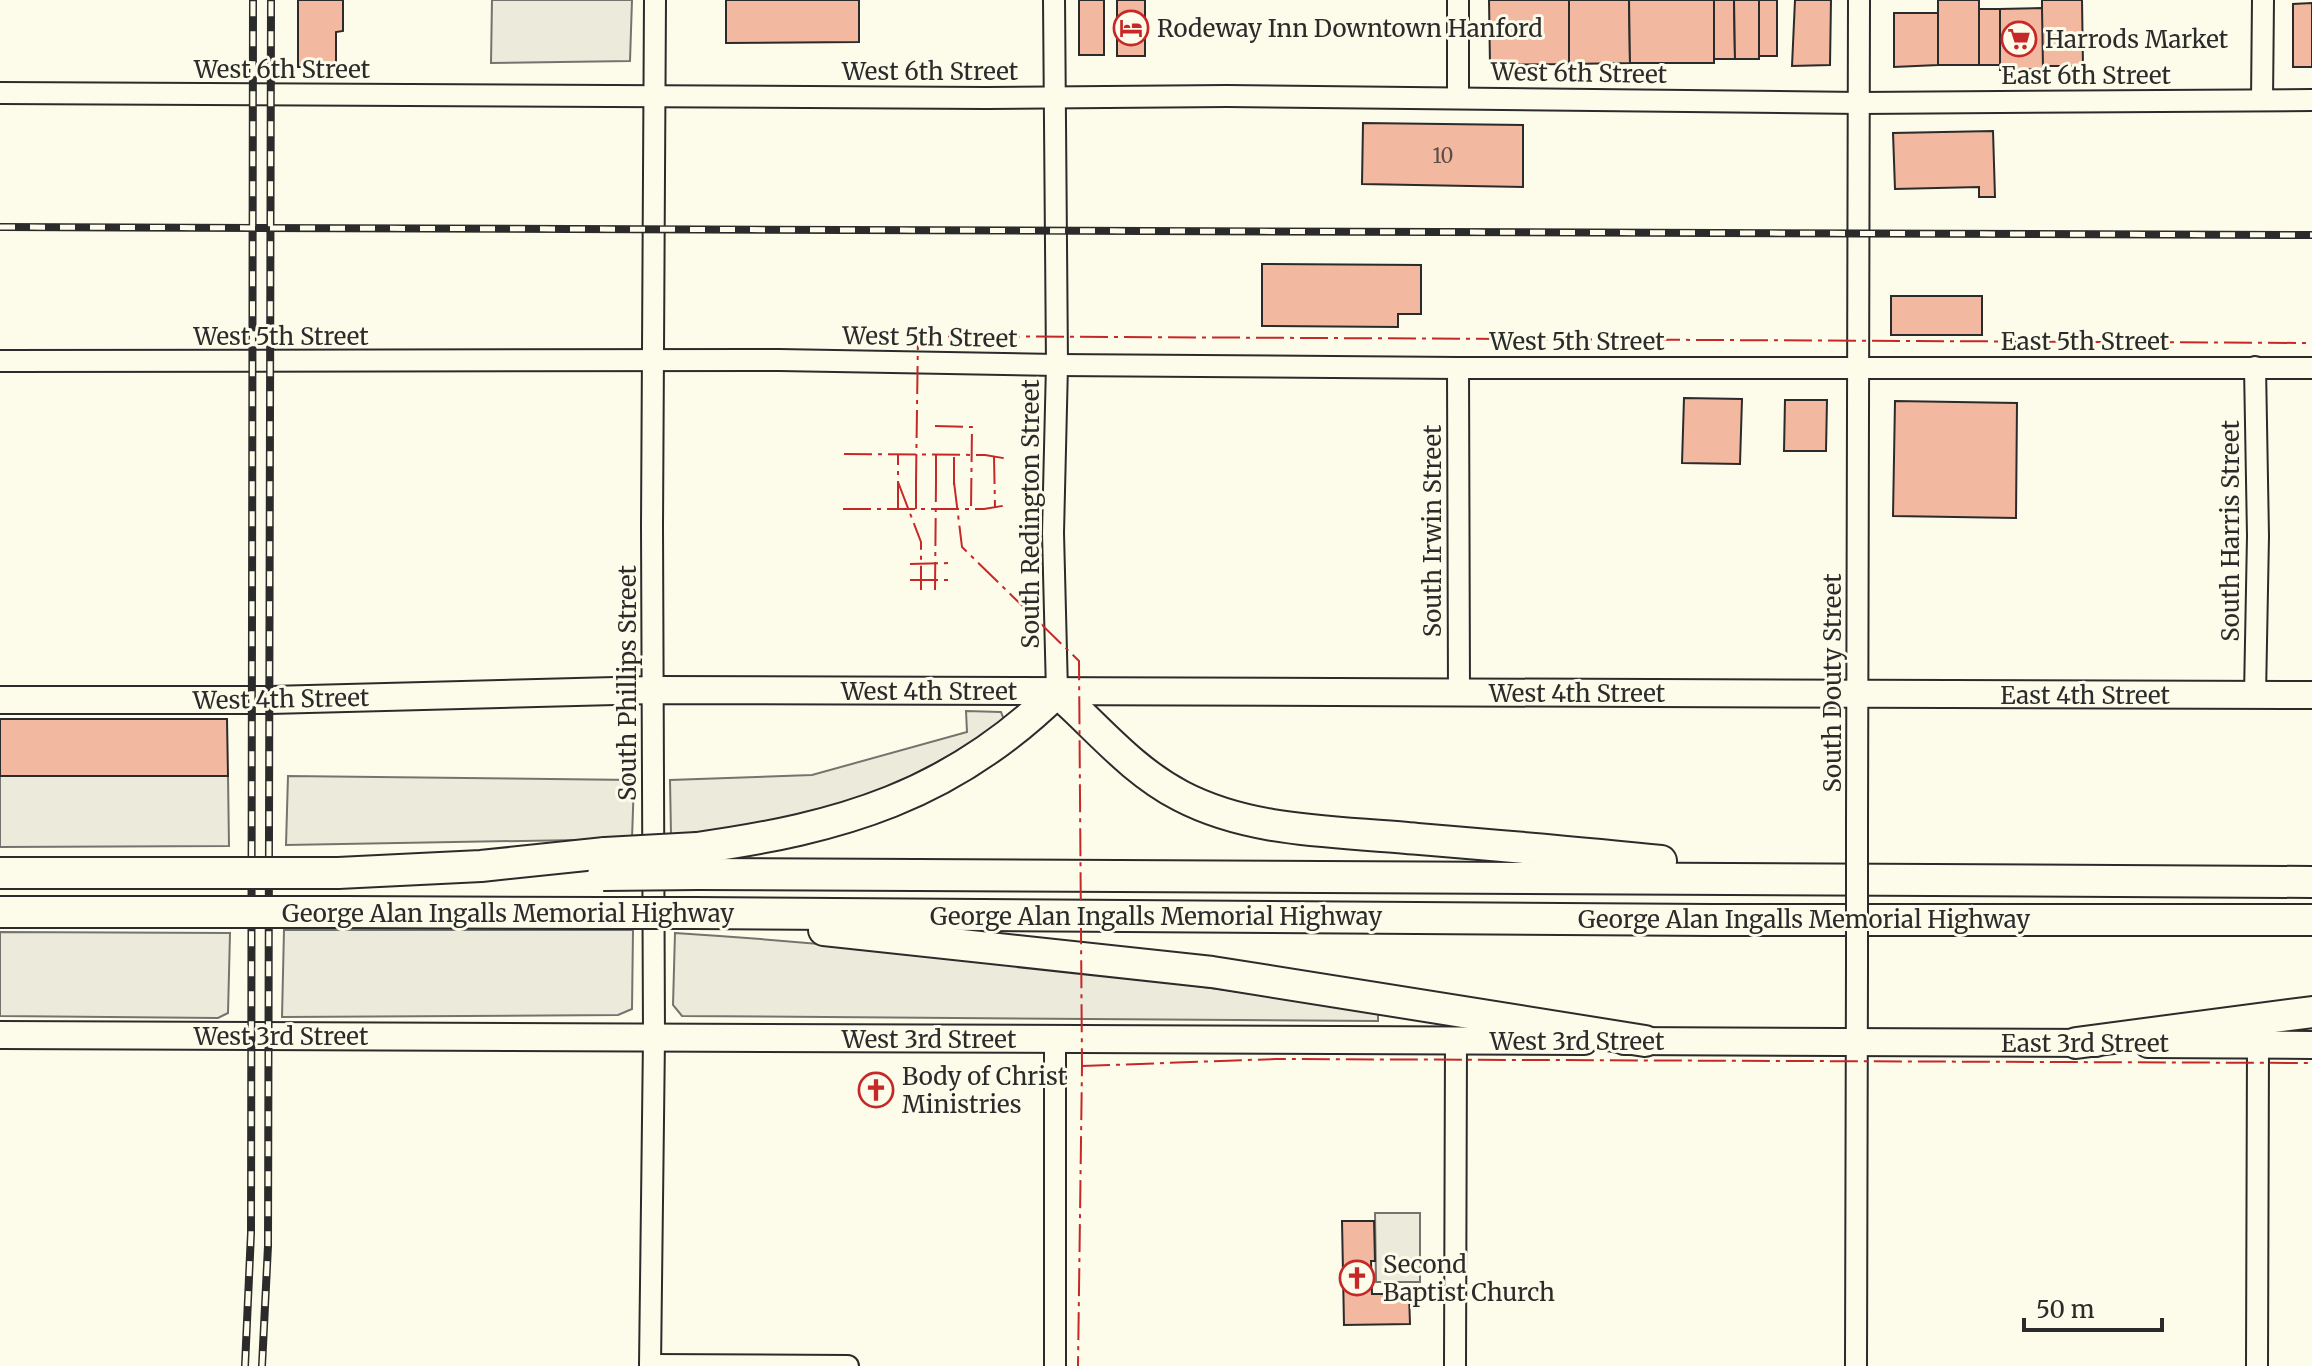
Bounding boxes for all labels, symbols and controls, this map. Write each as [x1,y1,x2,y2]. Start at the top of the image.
hotel icon: Rodeway Inn Downtown Hanford [1112,9,1150,47]
place label: Rodeway Inn Downtown Hanford [1157,13,1543,44]
supermarket icon: Harrods Market [2000,20,2038,58]
place label: Harrods Market [2045,24,2229,55]
street label: West 6th Street [193,54,371,85]
street label: West 6th Street [841,56,1019,87]
street label: West 6th Street [1490,56,1668,90]
street label: East 6th Street [2001,60,2171,91]
house number: 10 [1432,143,1454,168]
street label: West 5th Street [841,320,1018,354]
street label: West 5th Street [192,321,369,352]
street label: West 5th Street [1488,326,1665,357]
street label: East 5th Street [2001,326,2170,357]
street label: South Redington Street [1015,379,1046,649]
street label: South Harris Street [2215,420,2246,642]
street label: South Irwin Street [1417,424,1448,637]
street label: South Phillips Street [612,564,643,801]
street label: South Douty Street [1817,573,1848,793]
street label: West 4th Street [840,676,1018,707]
street label: West 4th Street [1488,678,1666,709]
street label: East 4th Street [2000,680,2170,711]
street label: West 4th Street [192,682,370,716]
street label: George Alan Ingalls Memorial Highway [282,898,734,929]
street label: George Alan Ingalls Memorial Highway [930,901,1382,932]
street label: George Alan Ingalls Memorial Highway [1578,904,2030,935]
street label: West 3rd Street [193,1021,369,1052]
street label: West 3rd Street [841,1024,1017,1055]
street label: West 3rd Street [1489,1026,1665,1057]
street label: East 3rd Street [2001,1028,2170,1059]
place label: Body of Christ Ministries [902,1061,1068,1120]
church icon: Body of Christ Ministries [857,1071,895,1109]
place label: Second Baptist Church [1383,1249,1555,1308]
church icon: Second Baptist Church [1338,1259,1376,1297]
scale bar [2024,1282,2162,1332]
text: 50 m [2036,1294,2095,1325]

